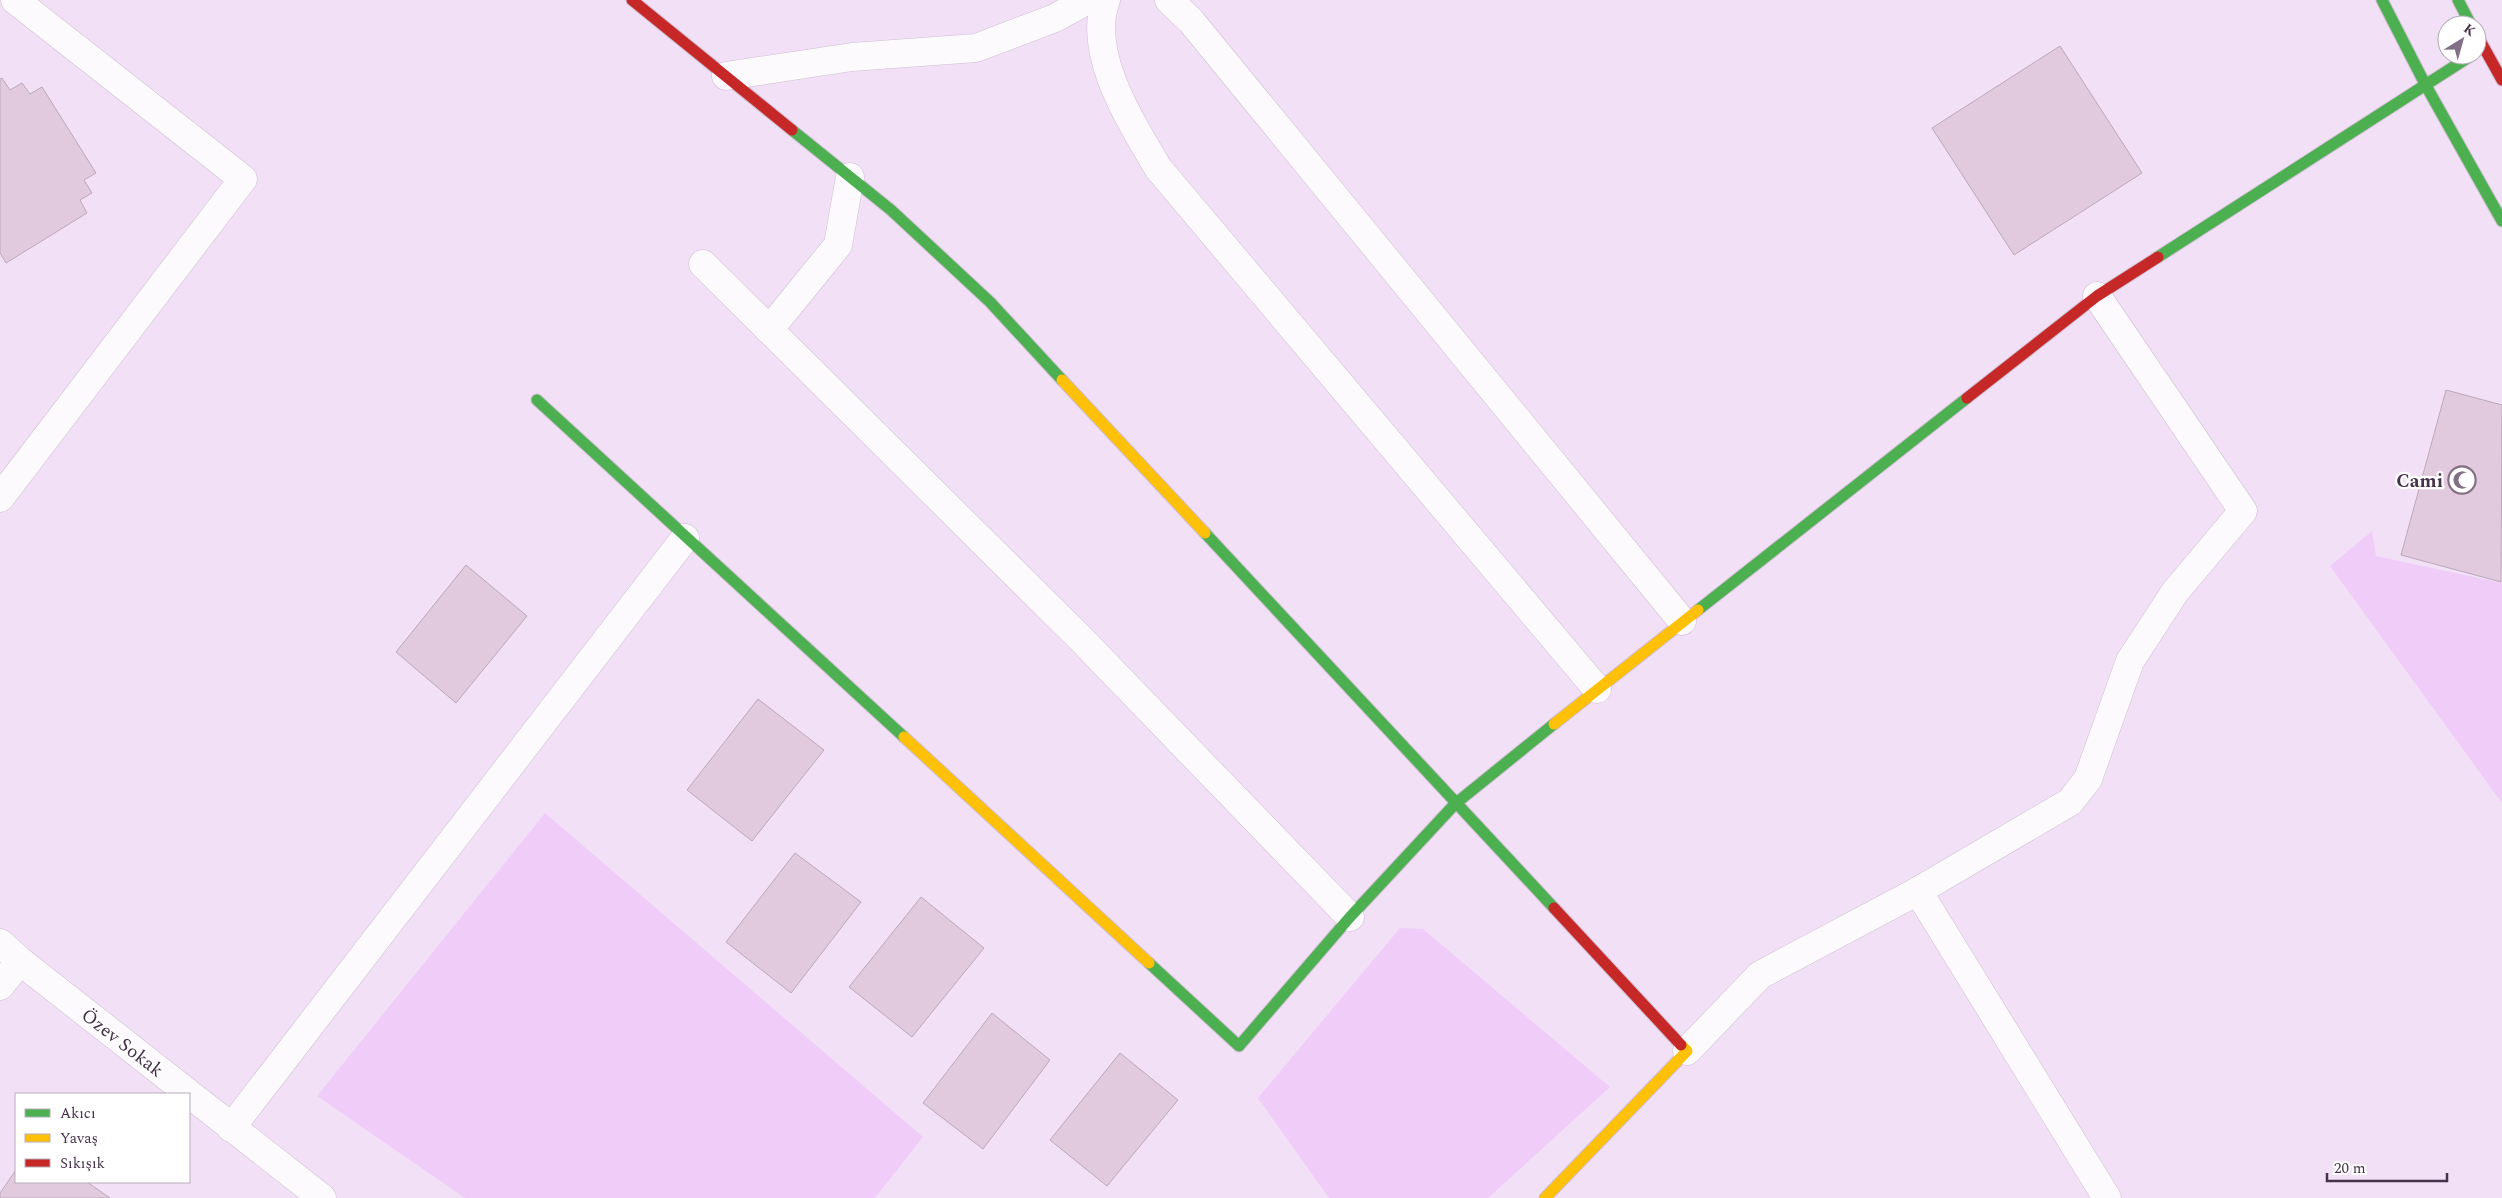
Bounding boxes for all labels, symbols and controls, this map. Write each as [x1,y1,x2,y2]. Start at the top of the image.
north arrow [2437,15,2487,65]
text: K [2459,18,2480,42]
mosque icon: Cami [2447,465,2477,495]
place label: Cami [2396,467,2443,496]
street label: Özev Sokak [74,1002,170,1085]
legend [15,1093,190,1183]
text: Akıcı [60,1102,96,1125]
text: Yavaş [60,1127,98,1150]
scale bar [2327,1150,2447,1182]
text: Sıkışık [60,1152,105,1175]
text: 20 m [2334,1157,2366,1180]

